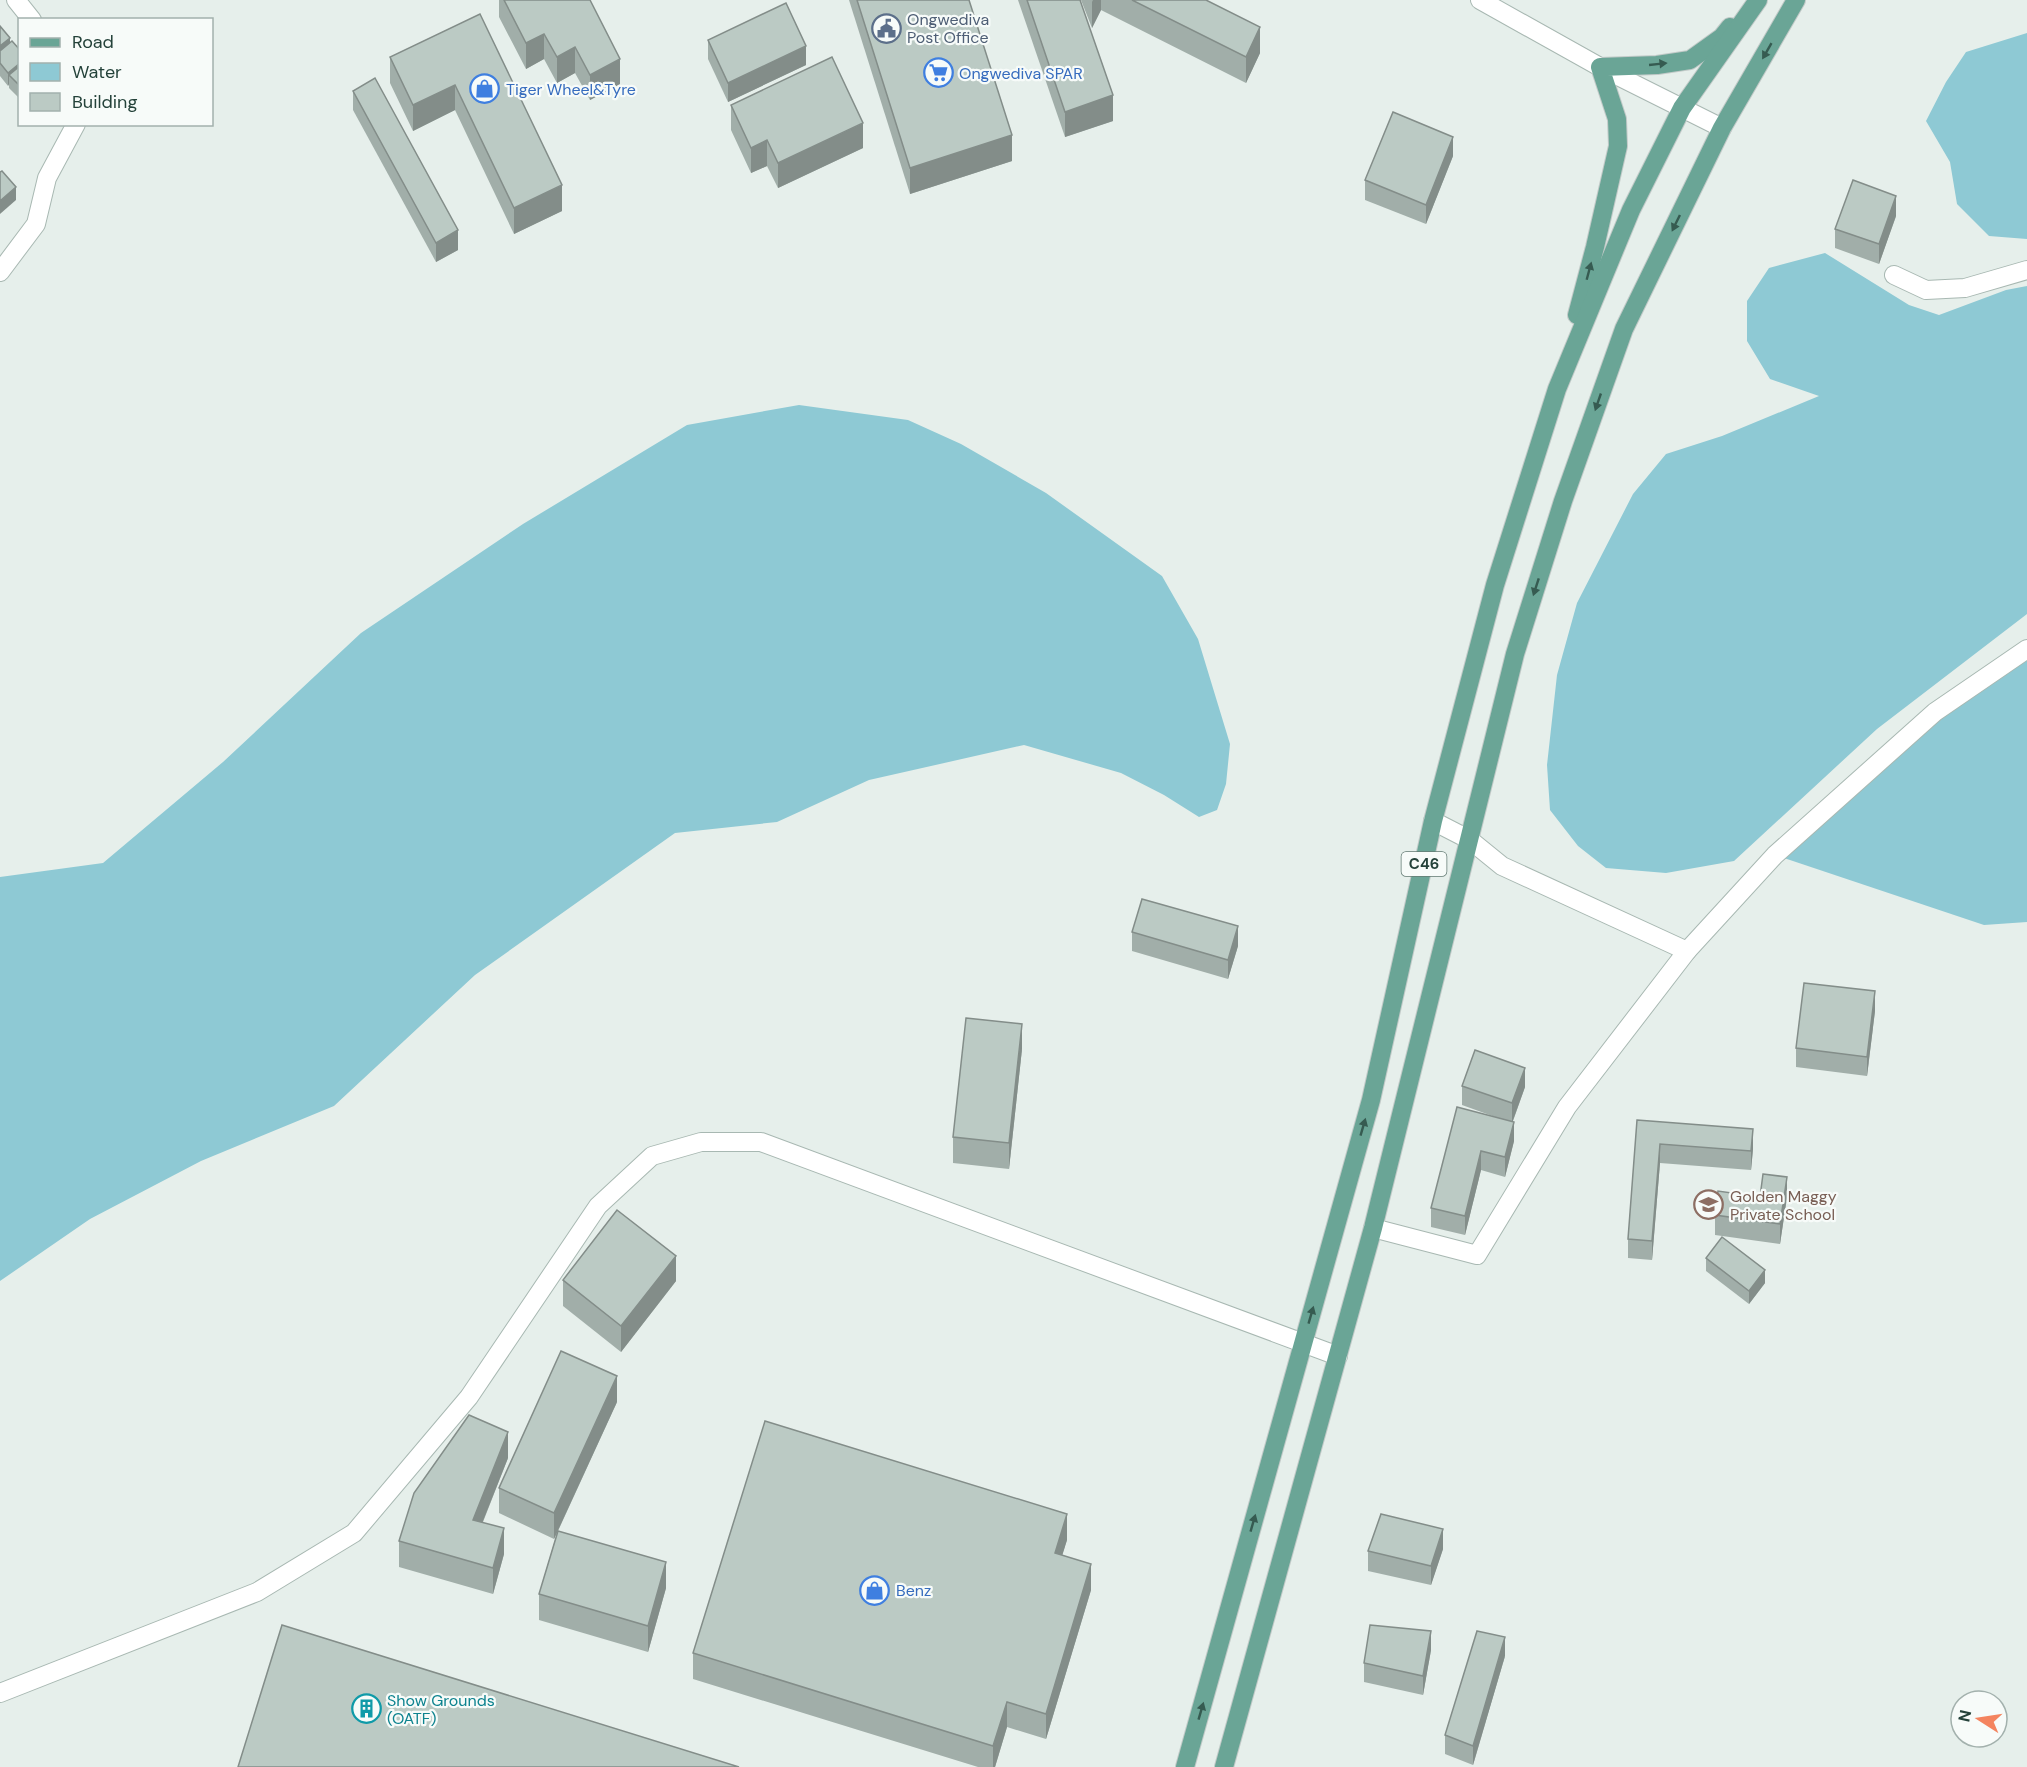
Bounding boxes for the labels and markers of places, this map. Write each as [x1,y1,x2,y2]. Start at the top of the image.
place label: Ongwediva Post Office [907,9,989,48]
public building icon: Ongwediva Post Office [870,12,902,44]
supermarket icon: Ongwediva SPAR [922,57,954,89]
place label: Ongwediva SPAR [959,63,1083,84]
shop icon: Tiger Wheel&Tyre [469,73,501,105]
place label: Tiger Wheel&Tyre [506,79,636,100]
place label: Golden Maggy Private School [1730,1186,1837,1225]
school or university icon: Golden Maggy Private School [1693,1189,1725,1221]
shop icon: Benz [859,1574,891,1606]
place label: Benz [896,1580,931,1601]
place label: Show Grounds (OATF) [387,1690,495,1729]
building icon: Show Grounds (OATF) [350,1693,382,1725]

